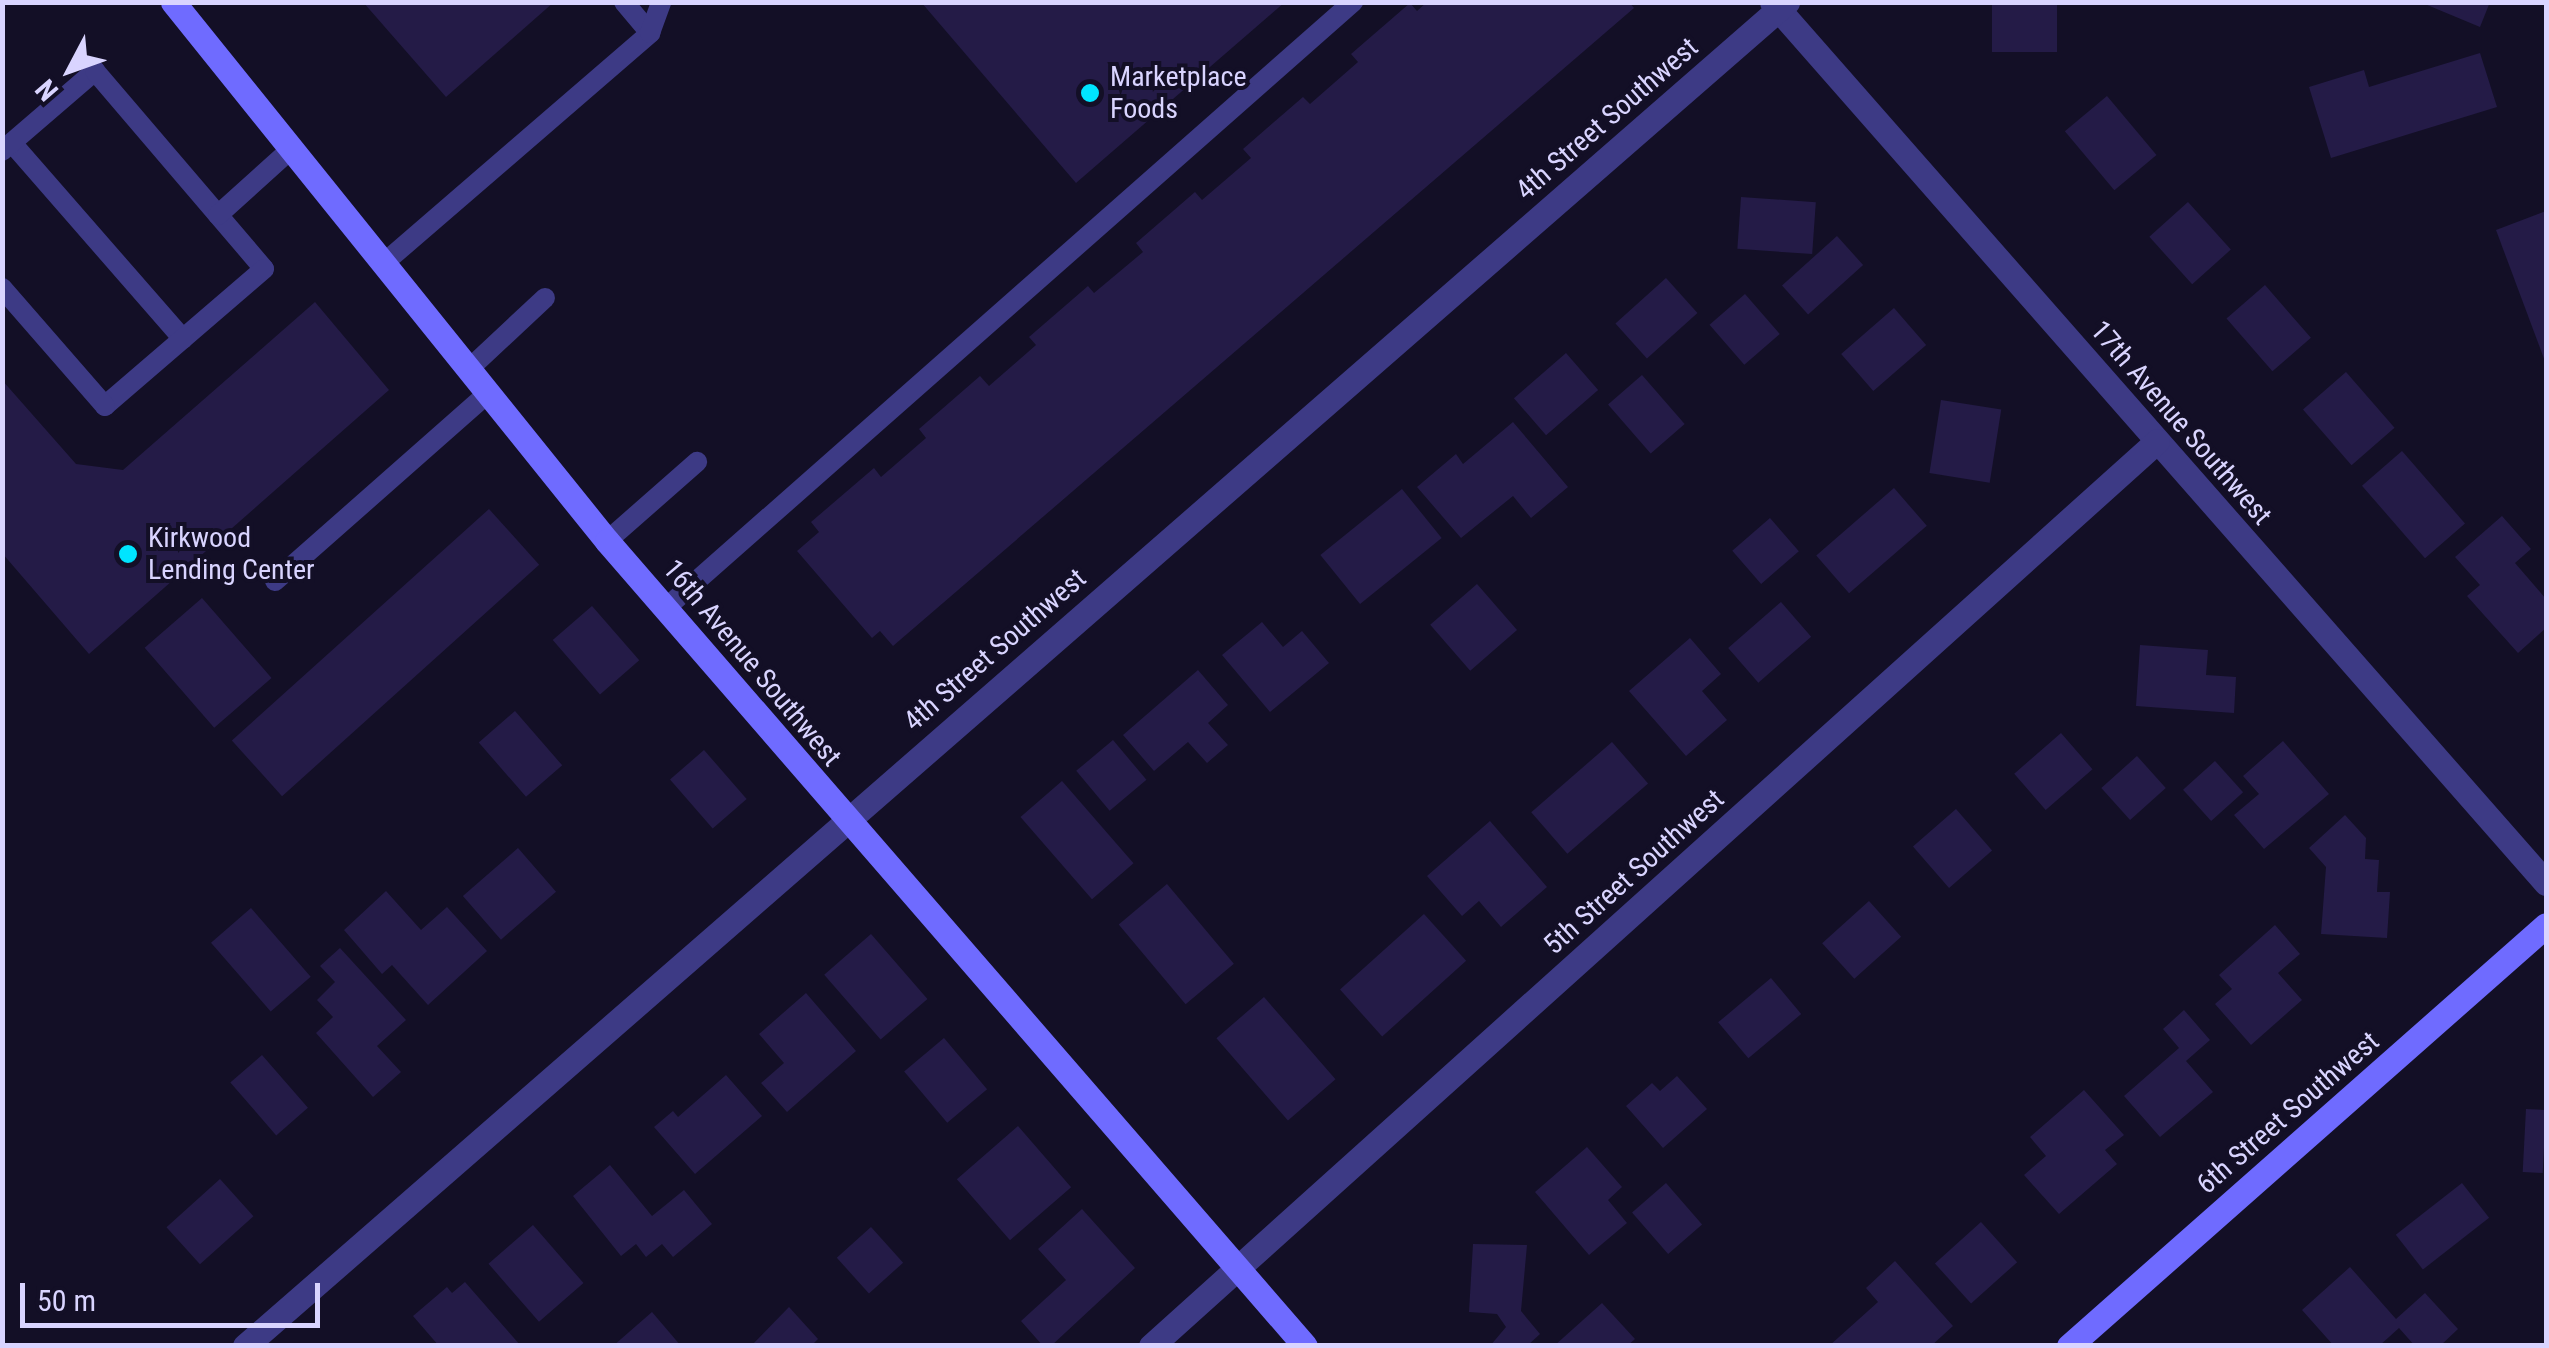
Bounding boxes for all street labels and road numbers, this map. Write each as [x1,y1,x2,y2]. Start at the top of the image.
street label: 4th Street Southwest [1509,31,1705,207]
street label: 17th Avenue Southwest [2083,314,2279,532]
street label: 16th Avenue Southwest [656,553,848,773]
street label: 4th Street Southwest [897,562,1093,738]
street label: 5th Street Southwest [1537,782,1731,962]
street label: 6th Street Southwest [2190,1025,2386,1201]

